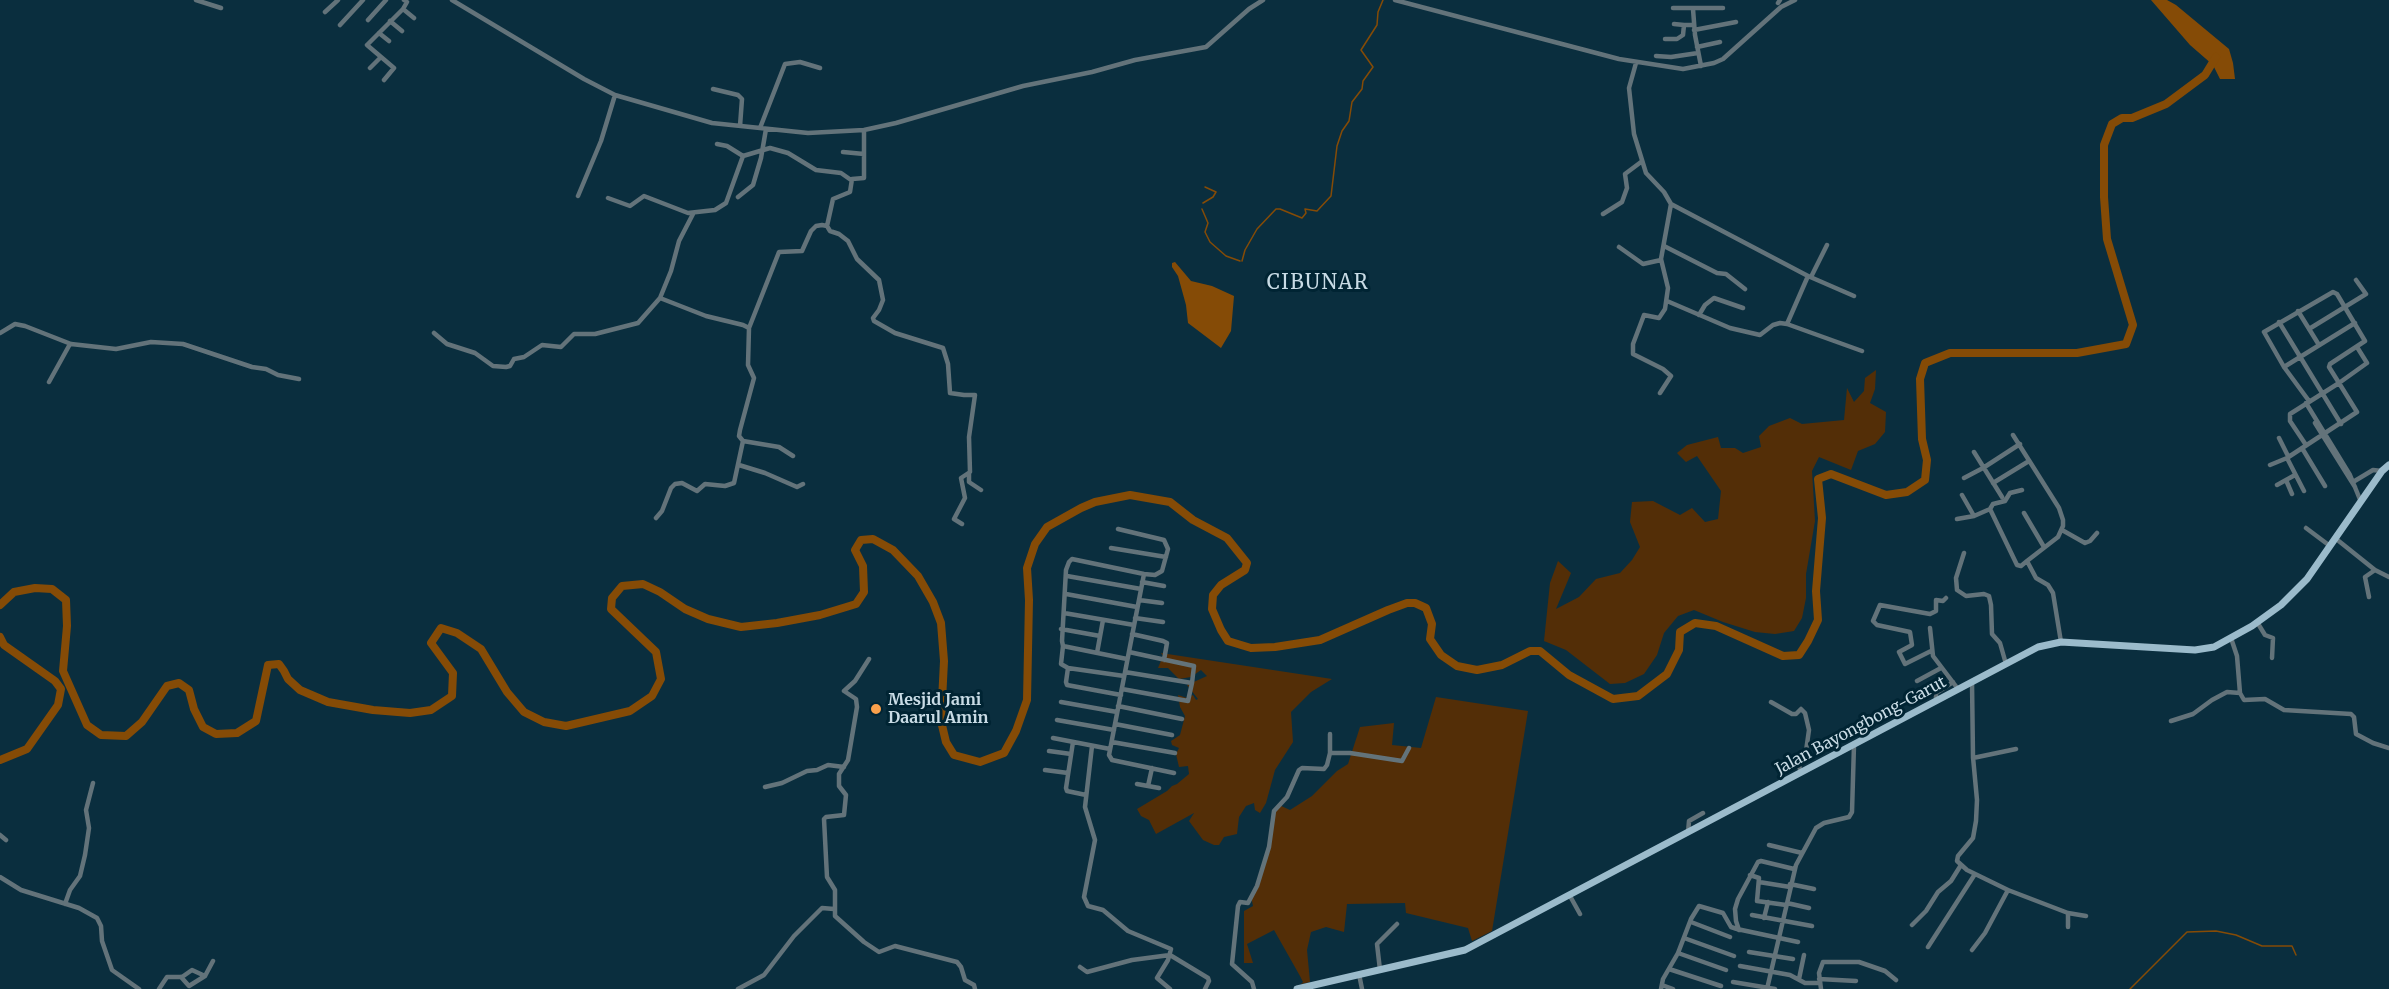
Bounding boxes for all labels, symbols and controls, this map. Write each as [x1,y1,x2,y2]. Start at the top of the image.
district label: CIBUNAR [1267,271,1369,295]
street label: Jalan Bayongbong-Garut [1772,673,1950,779]
place label: Mesjid Jami Daarul Amin [888,690,988,728]
marker: Mesjid Jami Daarul Amin [869,702,883,716]

